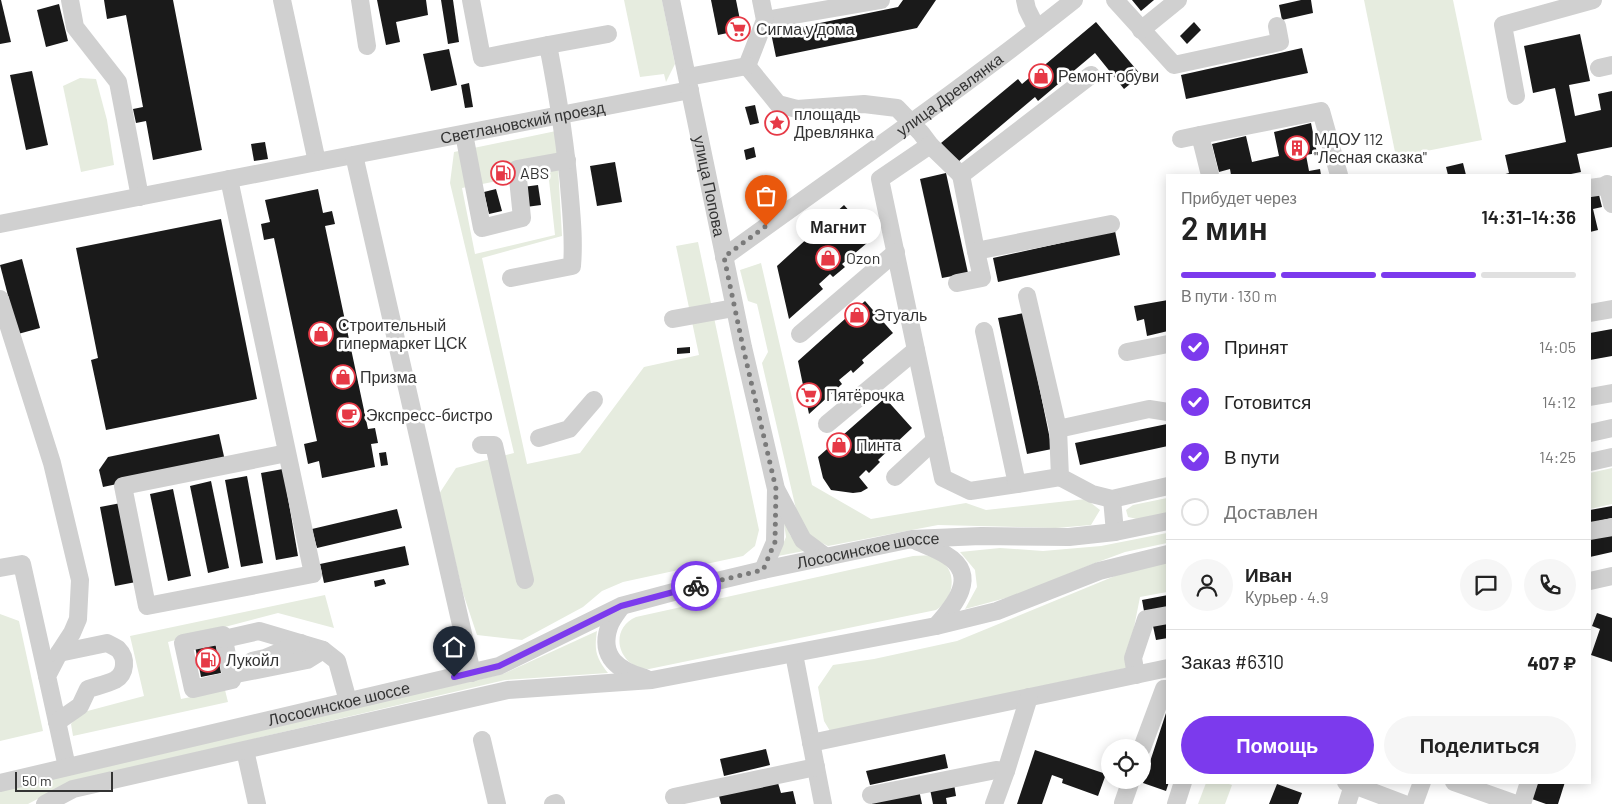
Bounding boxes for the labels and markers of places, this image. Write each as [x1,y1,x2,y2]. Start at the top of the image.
supermarket icon: Сигма у дома [725,16,751,42]
place label: Сигма у дома [756,19,855,38]
shop icon: Ремонт обуви [1028,63,1054,89]
place label: Ремонт обуви [1058,66,1159,85]
place label: площадь Древлянка [794,104,874,141]
place icon: площадь Древлянка [764,110,790,136]
place label: МДОУ 112 "Лесная сказка" [1314,129,1427,166]
building icon: МДОУ 112 "Лесная сказка" [1284,135,1310,161]
fuel station icon: ABS [490,160,516,186]
place label: ABS [520,163,549,182]
pin [745,175,787,226]
callout: Магнит [796,208,881,244]
shop icon: Ozon [815,245,841,271]
place label: Ozon [846,248,880,267]
shop icon: Этуаль [844,302,870,328]
place label: Этуаль [874,305,927,324]
place label: Строительный гипермаркет ЦСК [338,315,467,352]
shop icon: Строительный гипермаркет ЦСК [308,321,334,347]
shop icon: Призма [330,364,356,390]
place label: Призма [360,367,417,386]
supermarket icon: Пятёрочка [796,382,822,408]
place label: Пятёрочка [826,385,905,404]
cafe icon: Экспресс-бистро [336,402,362,428]
place label: Экспресс-бистро [366,405,493,424]
shop icon: Пинта [826,432,852,458]
place label: Пинта [856,435,901,454]
pin [433,626,475,677]
fuel station icon: Лукойл [195,647,221,673]
place label: Лукойл [226,650,279,669]

